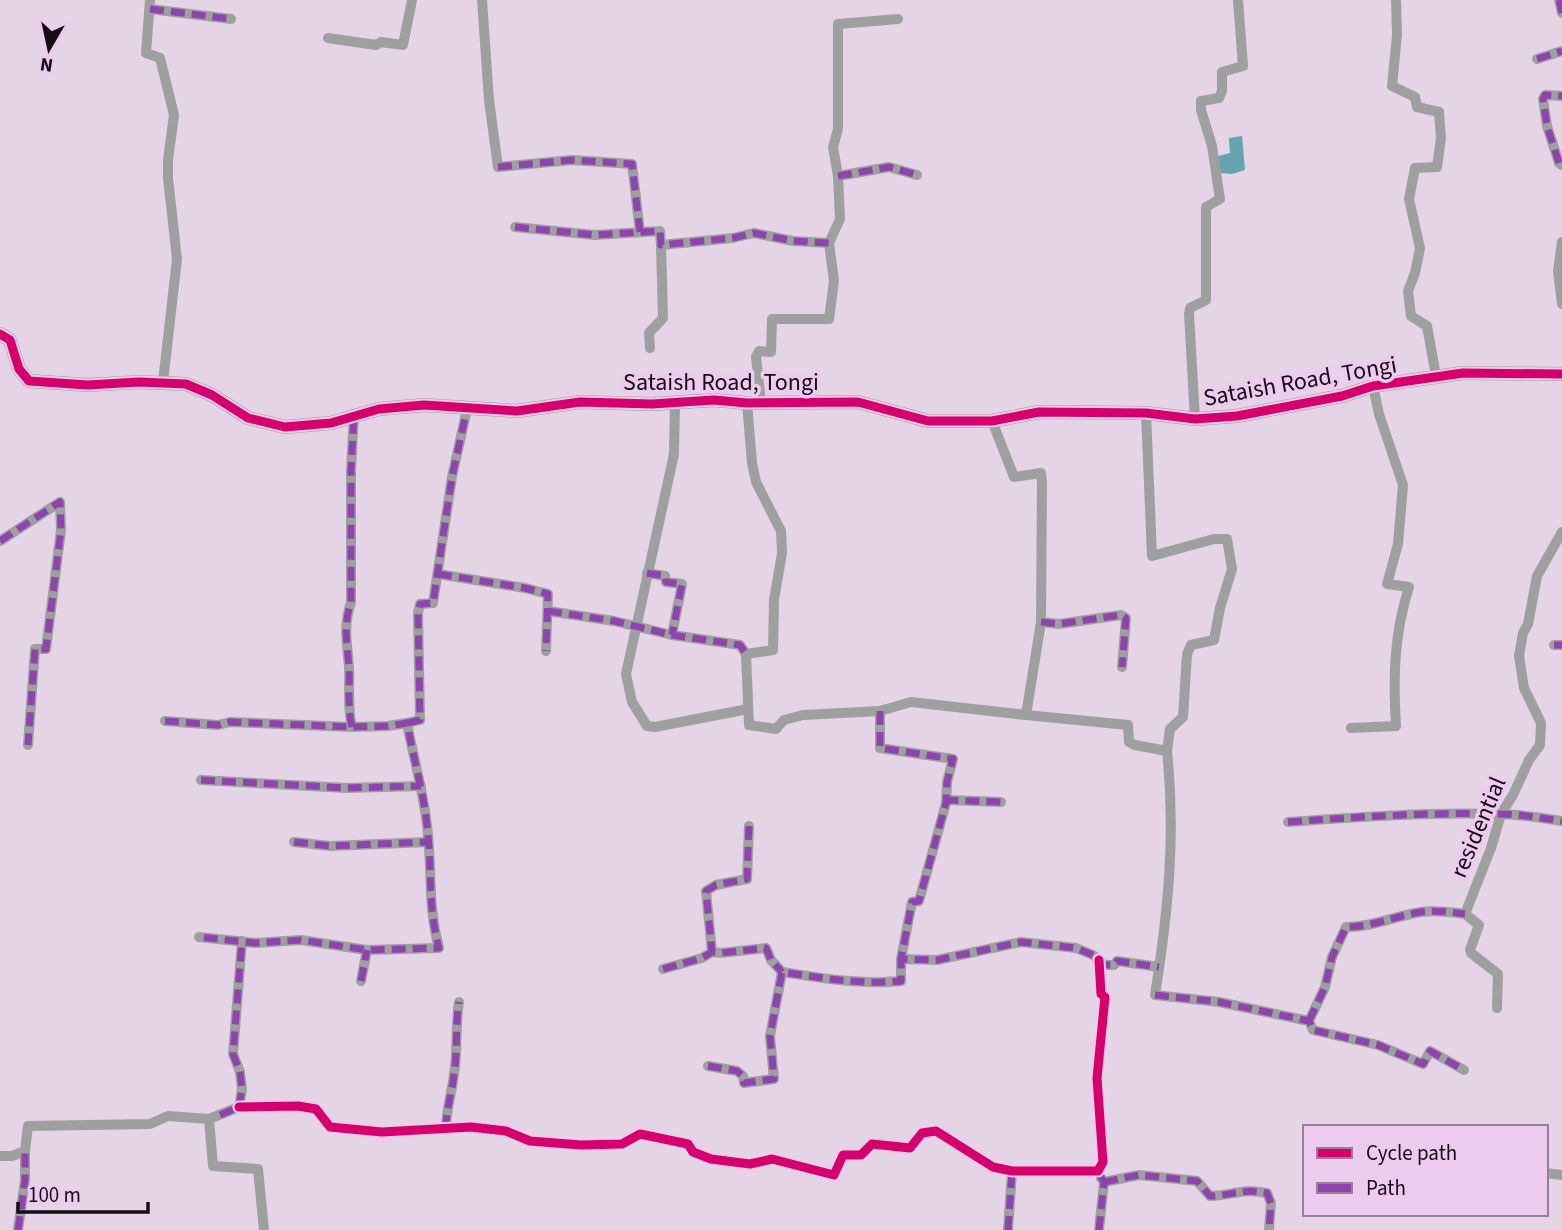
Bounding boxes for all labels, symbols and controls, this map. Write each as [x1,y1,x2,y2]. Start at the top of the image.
north arrow [14,14,84,84]
text: N [38,50,55,79]
street label: Sataish Road, Tongi [1201,347,1400,416]
street label: Sataish Road, Tongi [623,365,819,400]
street label: residential [1442,771,1515,883]
legend [1303,1125,1548,1216]
text: Cycle path [1366,1138,1457,1168]
scale bar [18,1170,147,1214]
text: Path [1366,1173,1406,1203]
text: 100 m [28,1180,81,1210]

